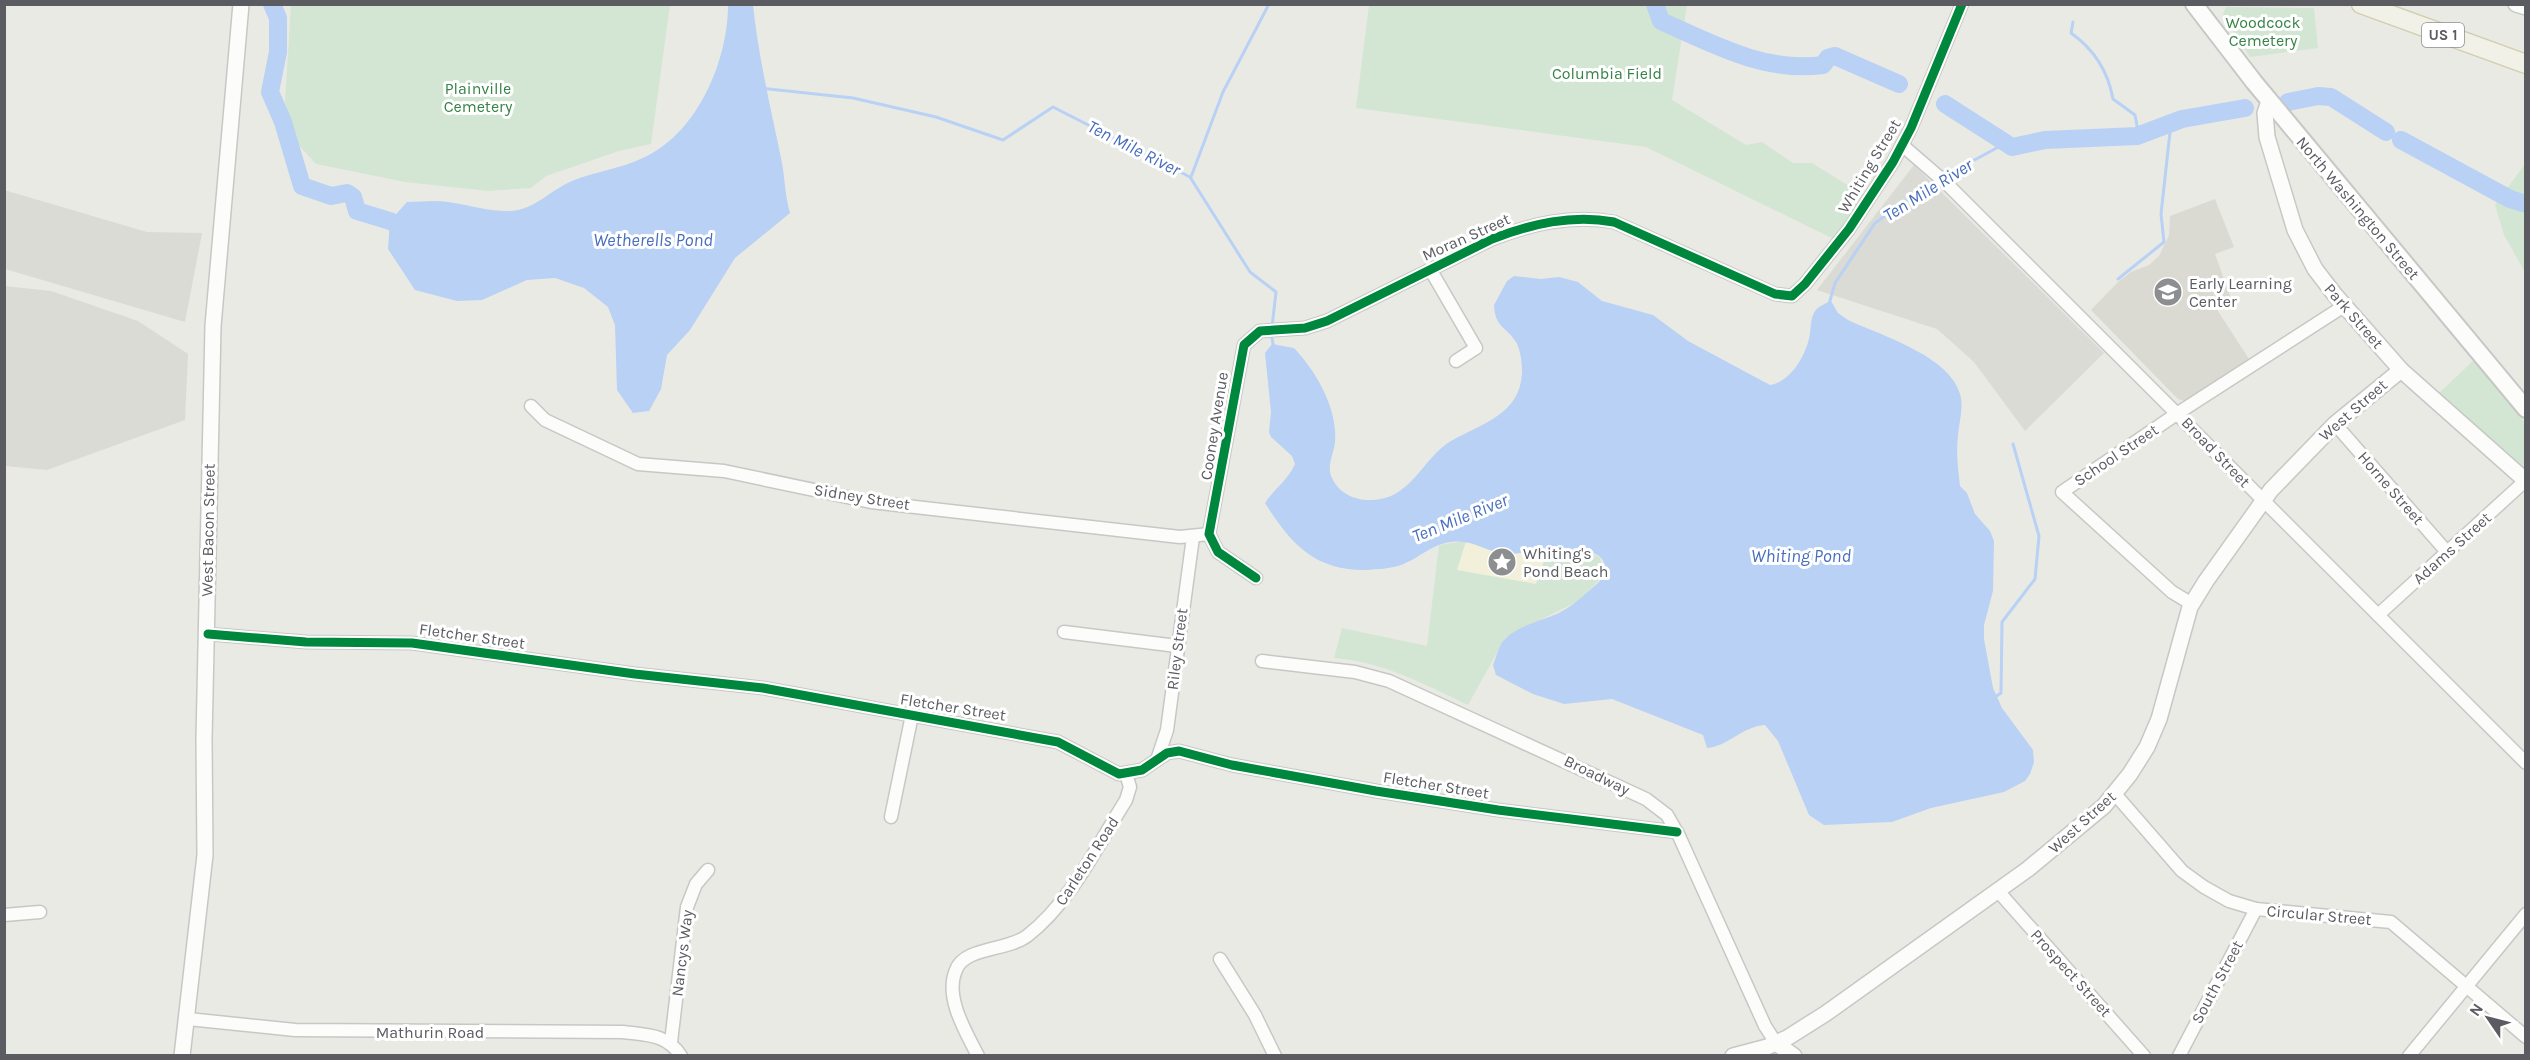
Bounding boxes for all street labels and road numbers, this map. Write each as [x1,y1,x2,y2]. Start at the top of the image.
road number: US 1 [2422,23,2464,47]
street label: Whiting Street [1834,116,1904,216]
street label: North Washington Street [2292,132,2424,284]
street label: Moran Street [1419,209,1513,265]
street label: Park Street [2321,280,2387,352]
street label: Cooney Avenue [1196,371,1232,481]
street label: West Street [2315,375,2391,445]
street label: Broad Street [2178,413,2254,491]
street label: School Street [2070,420,2162,490]
street label: Horne Street [2354,447,2428,529]
street label: West Bacon Street [197,463,219,597]
street label: Sidney Street [813,480,911,514]
street label: Adams Street [2409,508,2495,588]
street label: Riley Street [1163,607,1191,691]
street label: Fletcher Street [418,619,526,653]
street label: Fletcher Street [899,689,1007,725]
street label: Broadway [1561,751,1633,799]
street label: Fletcher Street [1382,767,1490,803]
street label: West Street [2044,787,2120,857]
street label: Carleton Road [1051,813,1123,909]
street label: Circular Street [2266,901,2372,929]
street label: Nancys Way [667,908,697,998]
street label: Prospect Street [2027,925,2115,1021]
street label: South Street [2187,937,2247,1027]
street label: Mathurin Road [376,1023,484,1042]

